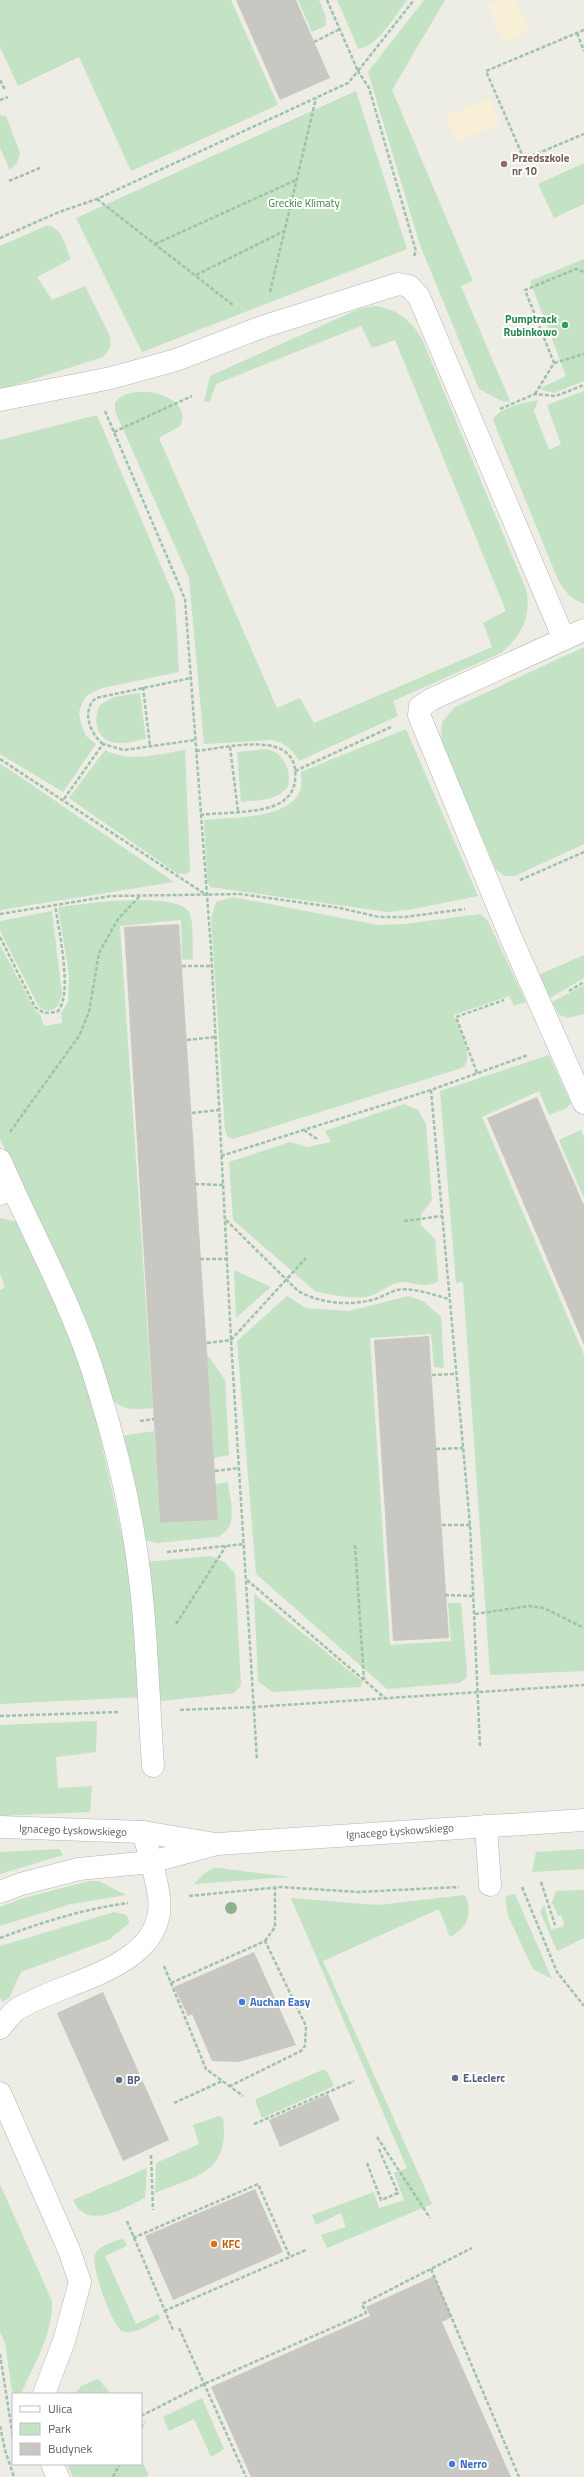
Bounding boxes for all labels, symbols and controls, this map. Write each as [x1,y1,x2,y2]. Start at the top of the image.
place label: Przedszkole nr 10 [512,150,570,179]
marker: Przedszkole nr 10 [499,159,509,169]
park label: Greckie Klimaty [268,195,340,211]
place label: Pumptrack Rubinkowo [503,311,557,340]
marker: Pumptrack Rubinkowo [560,320,570,330]
street label: Ignacego Łyskowskiego [346,1819,455,1843]
street label: Ignacego Łyskowskiego [19,1820,127,1840]
place label: Auchan Easy [250,1994,311,2010]
marker: Auchan Easy [237,1997,247,2007]
place label: E.Leclerc [463,2070,505,2086]
place label: BP [127,2072,141,2088]
marker: E.Leclerc [450,2073,460,2083]
marker: BP [114,2075,124,2085]
place label: KFC [222,2236,240,2252]
marker: KFC [209,2239,219,2249]
legend [12,2393,142,2465]
text: Ulica [48,2399,72,2418]
text: Park [48,2419,71,2438]
text: Budynek [48,2439,92,2458]
place label: Nerro [460,2456,487,2472]
marker: Nerro [447,2459,457,2469]

